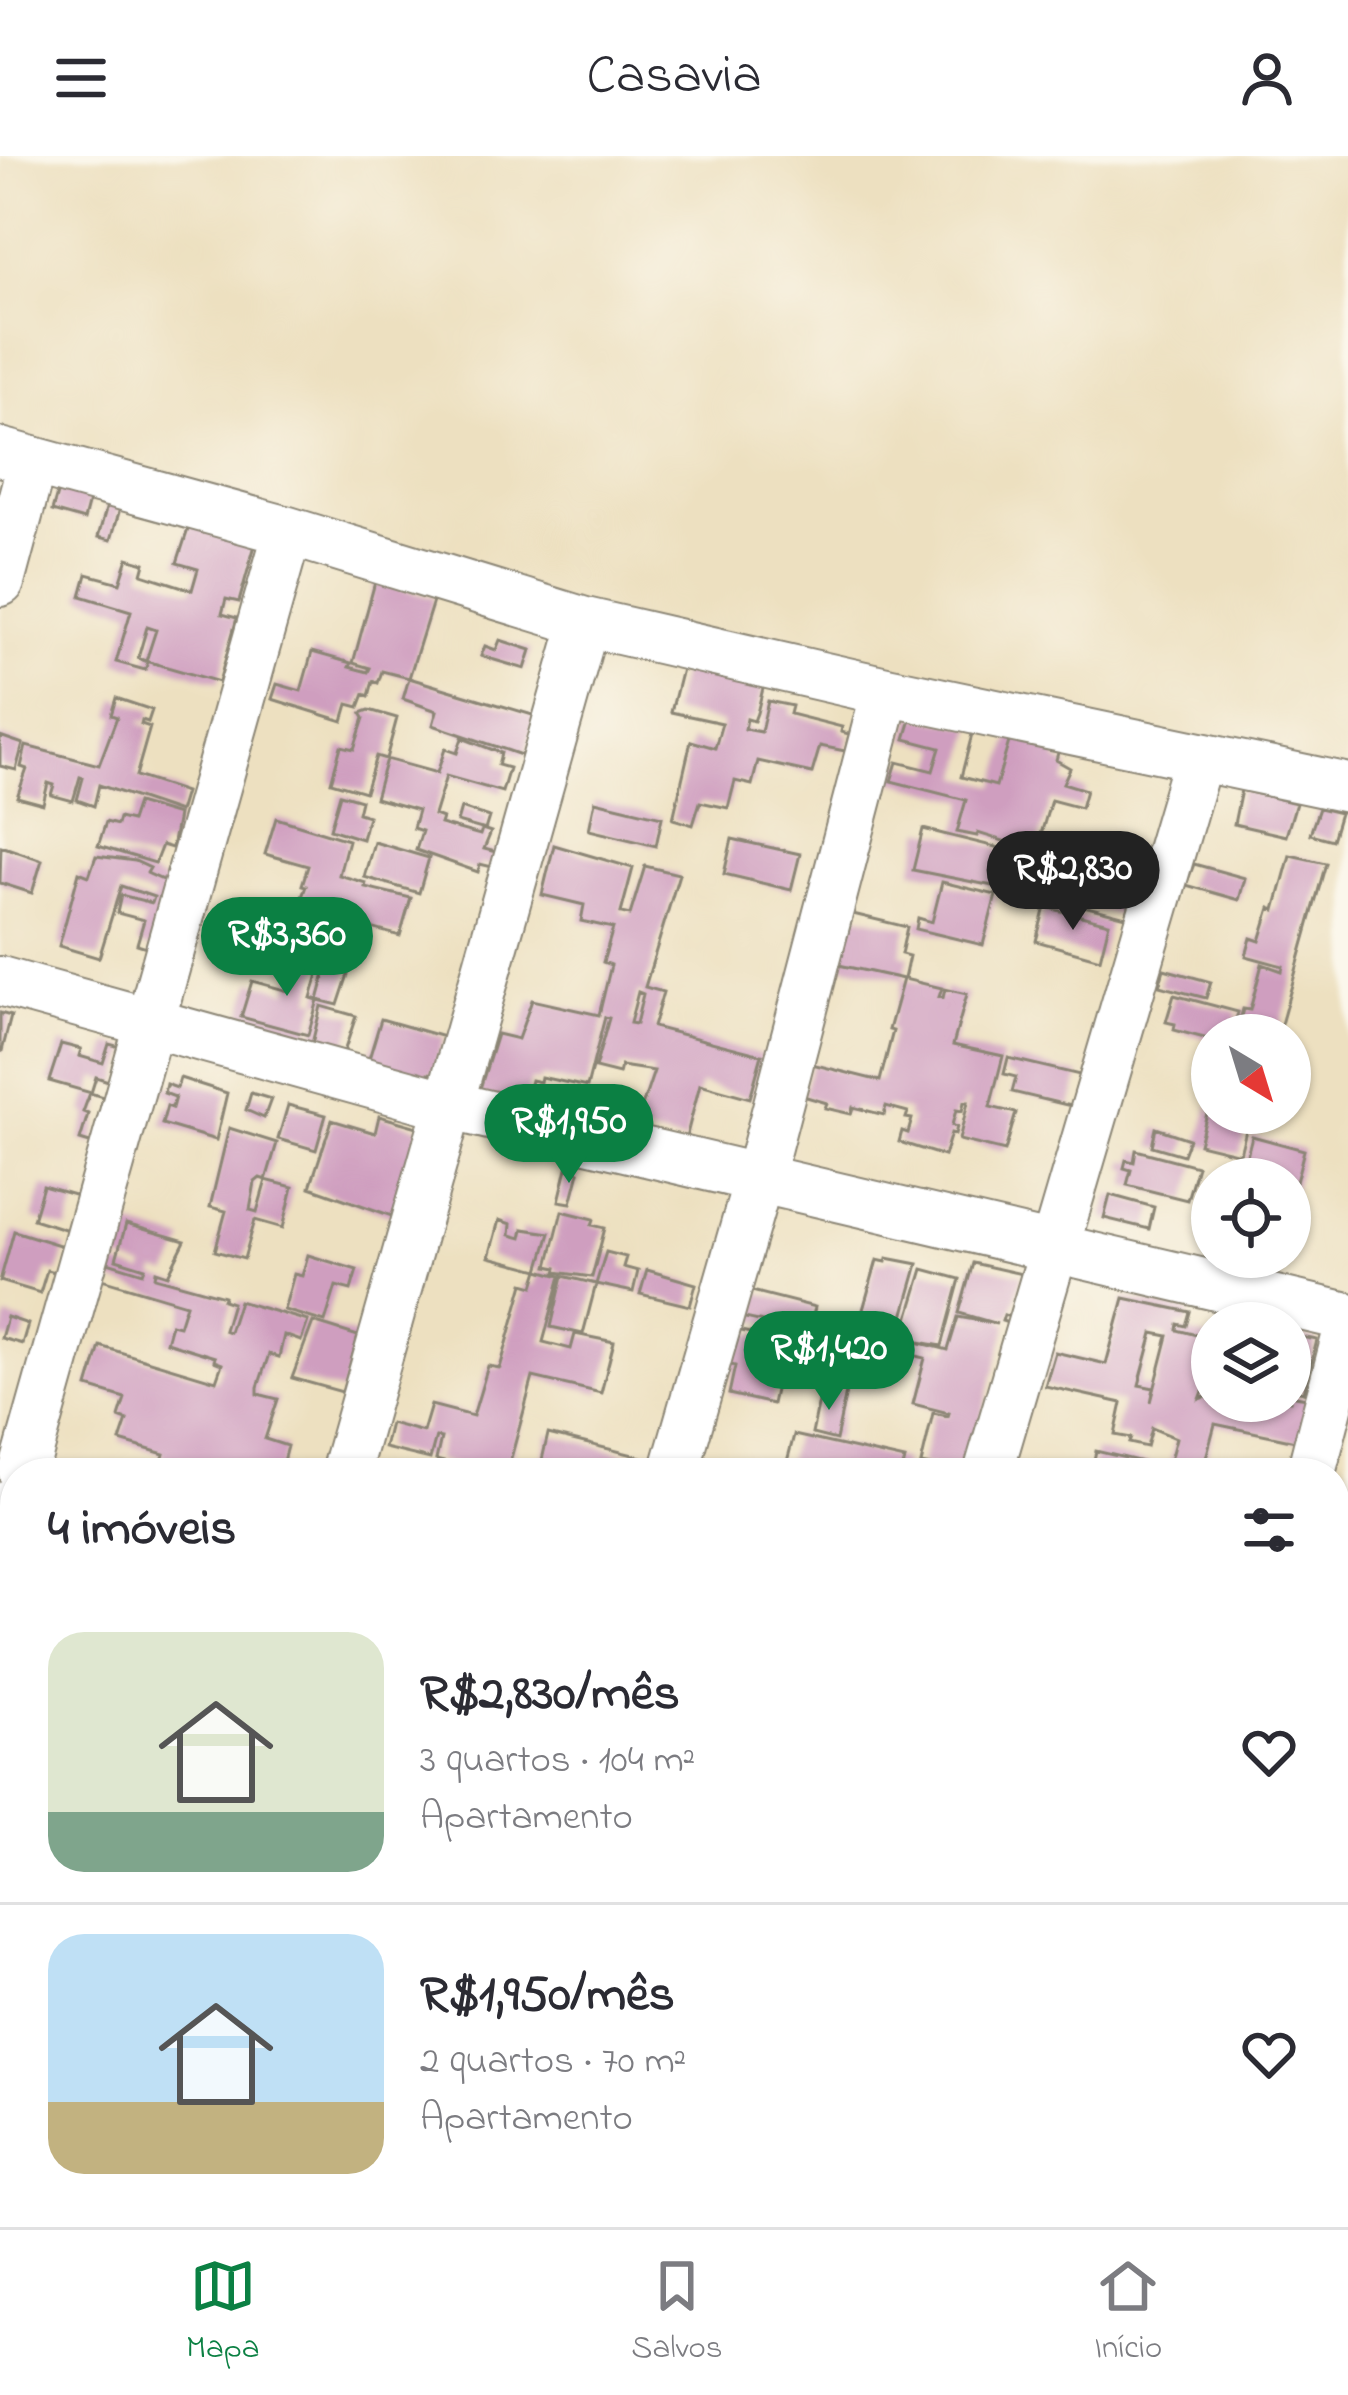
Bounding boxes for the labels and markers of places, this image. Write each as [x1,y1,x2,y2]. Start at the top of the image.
pin: R$2,830 [962,831,1184,933]
pin: R$3,360 [176,897,398,999]
pin: R$1,950 [458,1084,680,1186]
pin: R$1,420 [718,1311,940,1413]

